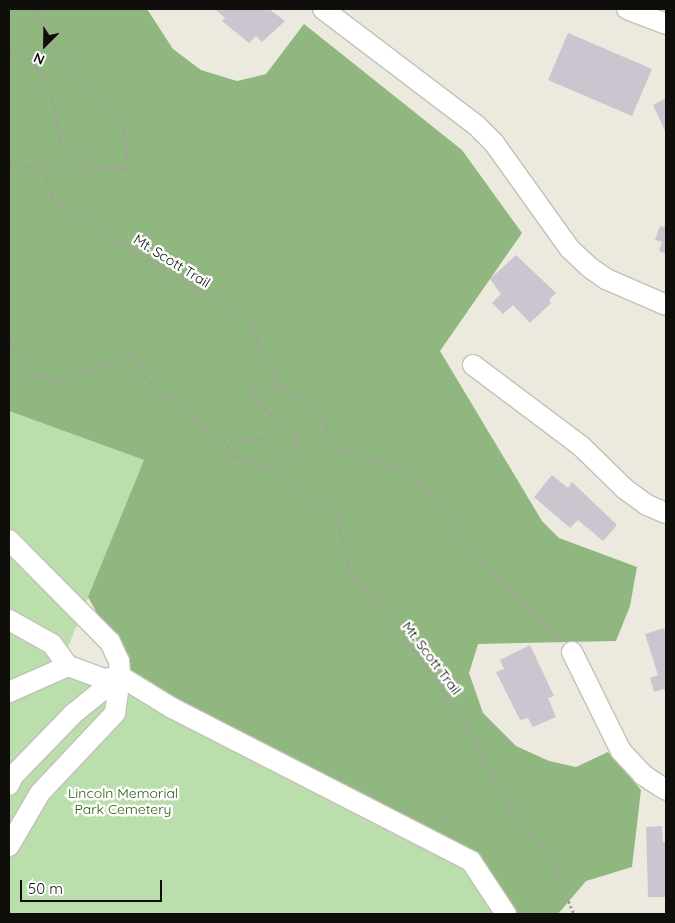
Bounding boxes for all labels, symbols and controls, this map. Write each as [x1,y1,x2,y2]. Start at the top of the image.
north arrow [20,20,70,70]
text: N [31,49,47,69]
street label: Mt. Scott Trail [131,231,213,291]
street label: Mt. Scott Trail [399,618,465,698]
park label: Lincoln Memorial Park Cemetery [68,785,178,818]
scale bar [22,870,165,902]
text: 50 m [28,879,63,898]

